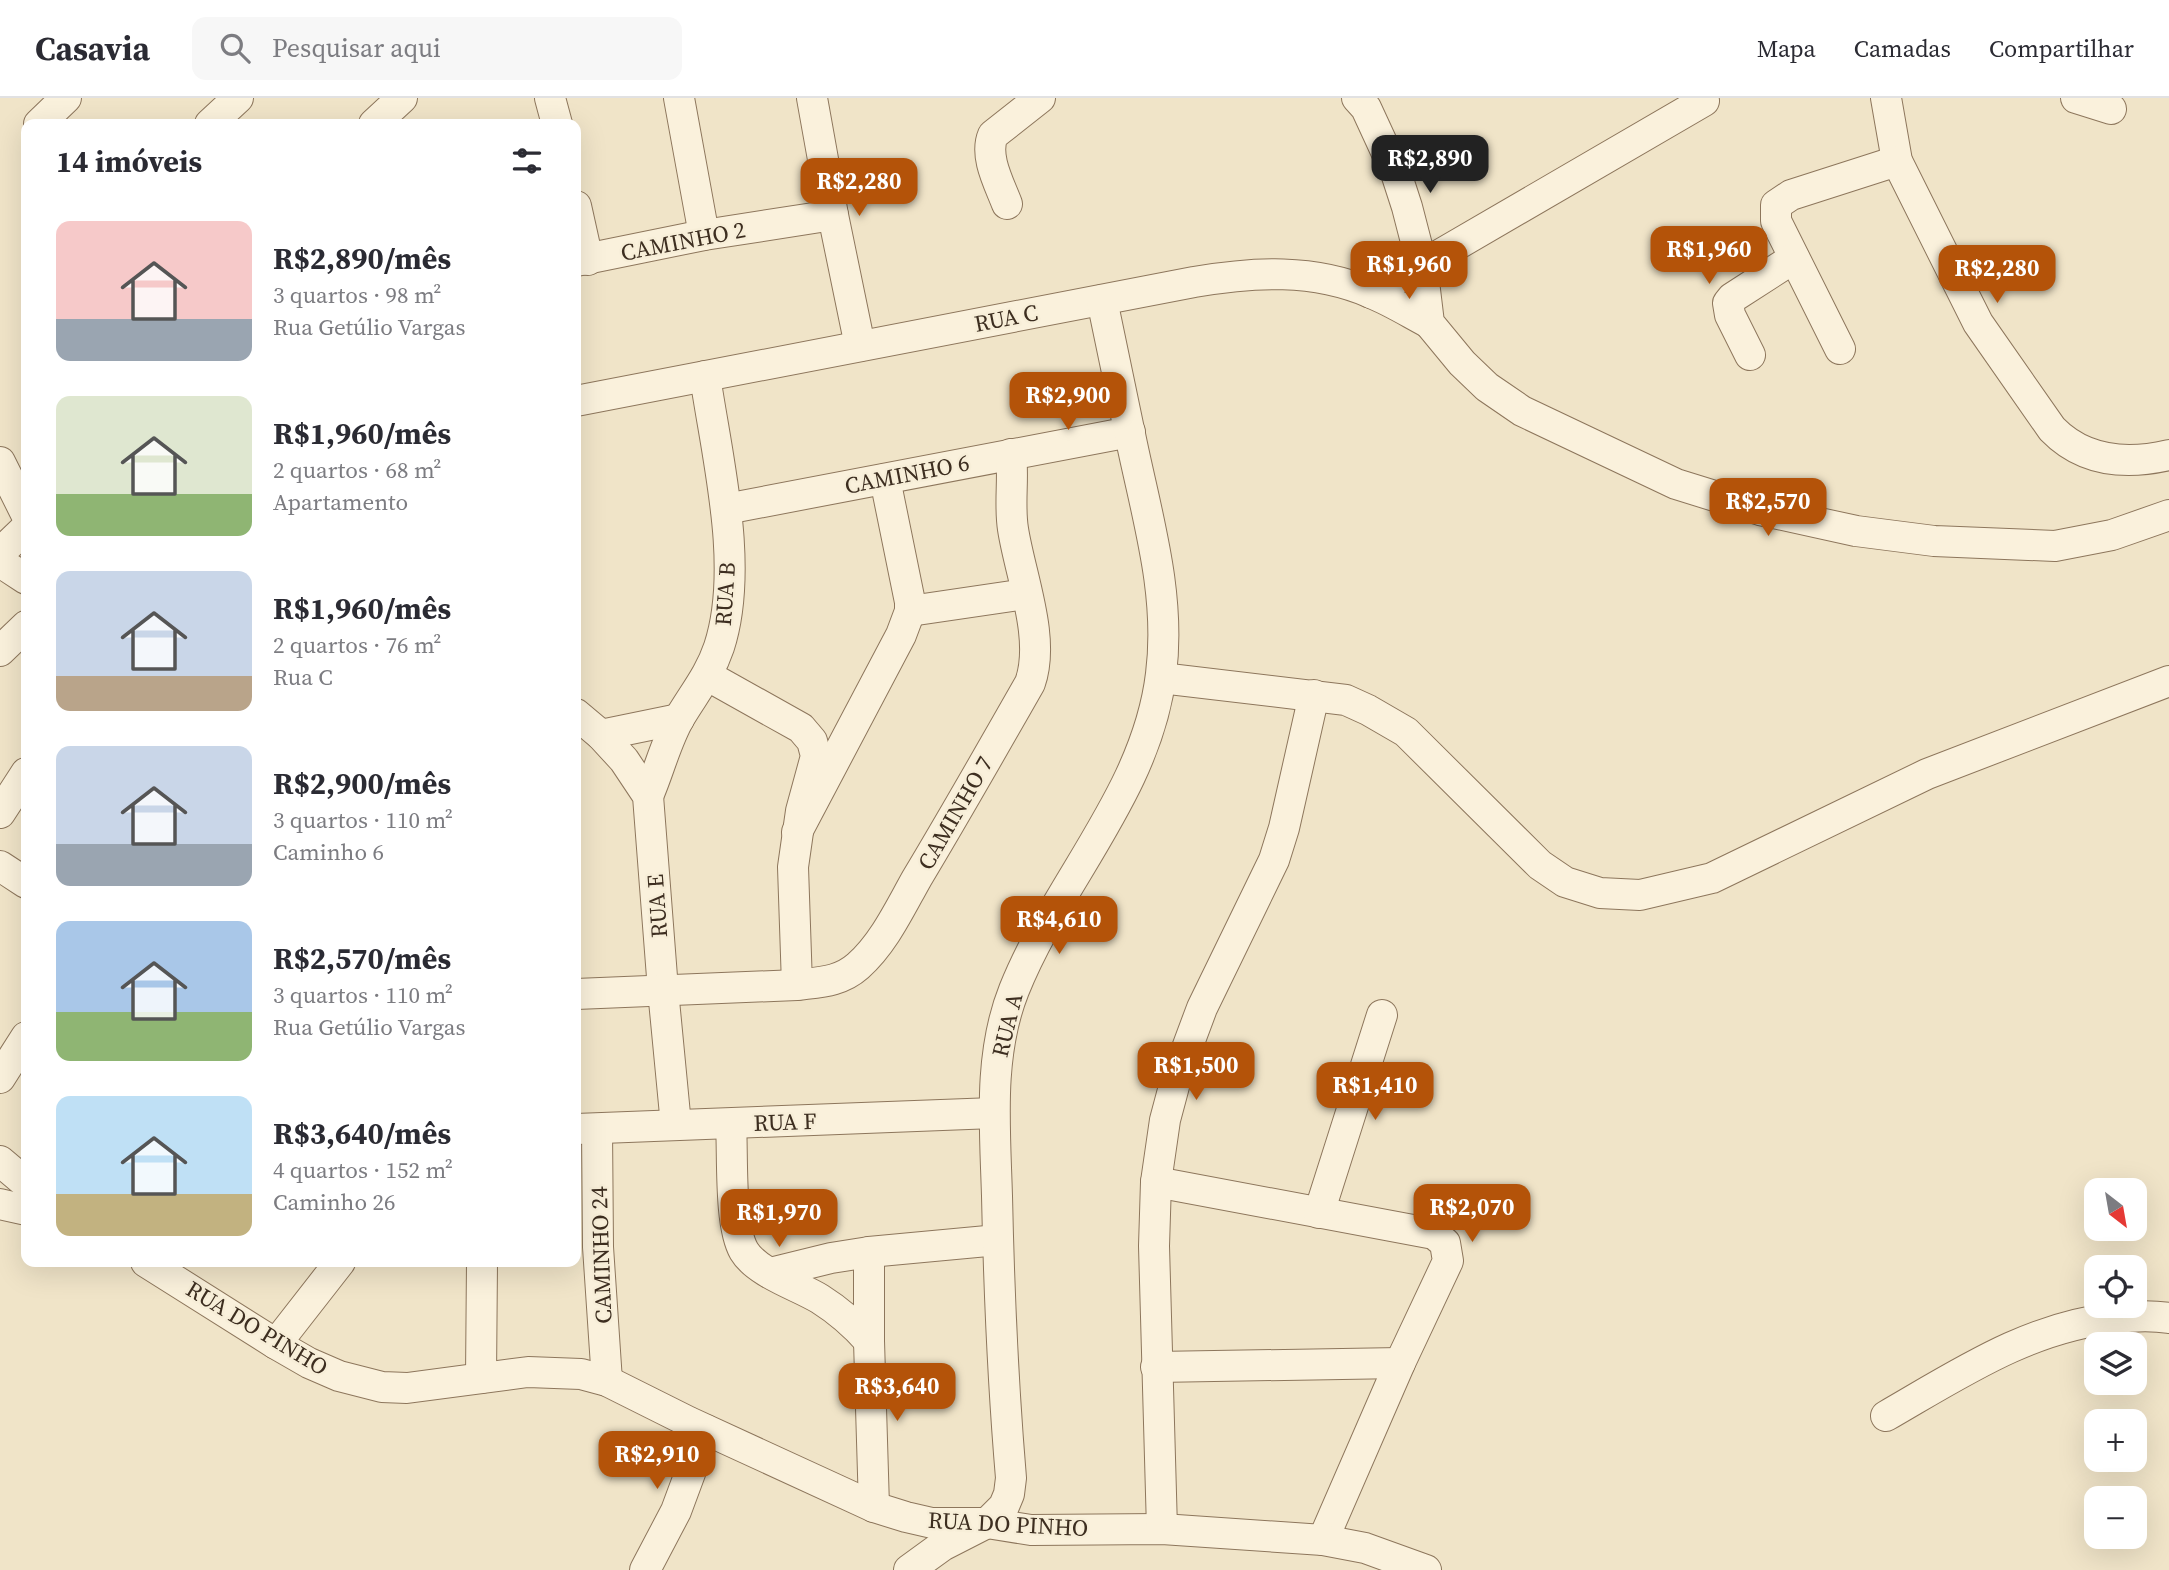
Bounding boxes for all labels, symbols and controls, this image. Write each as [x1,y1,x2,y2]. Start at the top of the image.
search box [192,17,682,80]
text: Casavia [35,26,150,71]
icon: search [216,29,254,67]
text: Pesquisar aqui [272,30,441,66]
text: Mapa [1757,32,1816,65]
text: Camadas [1854,32,1951,65]
text: Compartilhar [1989,32,2134,65]
pin: R$2,890 [1365,136,1495,195]
text: 14 imóveis [56,141,202,182]
icon: filters [508,142,546,180]
text: R$2,890 [1388,142,1472,174]
pin: R$2,280 [794,158,924,218]
text: R$2,280 [817,165,901,197]
street label: CAMINHO 2 [618,213,748,269]
pin: R$1,960 [1644,226,1774,286]
text: R$1,960 [1667,233,1751,265]
text: R$2,890/mês [273,238,451,279]
pin: R$1,960 [1344,242,1474,301]
pin: R$2,280 [1932,246,2062,305]
text: R$1,960 [1367,248,1451,280]
icon: home [112,249,196,333]
text: R$2,280 [1955,252,2039,284]
text: 3 quartos · 98 m² [273,279,442,311]
street label: RUA C [971,296,1041,340]
text: Rua Getúlio Vargas [273,311,465,343]
pin: R$2,900 [1003,372,1133,432]
text: R$2,900 [1026,379,1110,411]
text: R$1,960/mês [273,413,451,454]
icon: home [112,424,196,508]
street label: CAMINHO 6 [842,446,972,502]
text: 2 quartos · 68 m² [273,454,442,486]
pin: R$2,570 [1703,478,1833,538]
text: R$2,570 [1726,485,1810,517]
text: Apartamento [273,486,408,518]
street label: RUA B [707,561,743,627]
text: R$1,960/mês [273,588,451,629]
icon: home [112,599,196,683]
text: 2 quartos · 76 m² [273,629,442,661]
text: Rua C [273,661,333,693]
street label: CAMINHO 7 [910,750,1000,876]
text: R$2,900/mês [273,763,451,804]
icon: home [112,774,196,858]
text: 3 quartos · 110 m² [273,804,453,836]
text: Caminho 6 [273,836,384,868]
street label: RUA E [639,873,675,939]
pin: R$4,610 [994,896,1124,956]
text: R$4,610 [1017,903,1101,935]
text: R$2,570/mês [273,938,451,979]
icon: home [112,949,196,1033]
text: 3 quartos · 110 m² [273,979,453,1011]
street label: RUA A [984,989,1031,1060]
text: Rua Getúlio Vargas [273,1011,465,1043]
pin: R$1,500 [1131,1042,1261,1102]
text: R$1,500 [1154,1049,1238,1081]
pin: R$1,410 [1310,1062,1440,1122]
text: R$1,410 [1333,1069,1417,1101]
street label: RUA F [753,1105,817,1139]
text: R$3,640/mês [273,1113,451,1154]
icon: home [112,1124,196,1208]
text: 4 quartos · 152 m² [273,1154,453,1186]
north arrow [2084,1178,2147,1241]
map controls [2084,1178,2147,1549]
pin: R$2,070 [1407,1184,1537,1244]
street label: CAMINHO 24 [583,1185,619,1324]
text: Caminho 26 [273,1186,395,1218]
pin: R$1,970 [714,1190,844,1249]
text: R$2,070 [1430,1191,1514,1223]
text: R$1,970 [737,1196,821,1228]
button: locate [2084,1255,2147,1318]
street label: RUA DO PINHO [180,1273,334,1383]
button: layers [2084,1332,2147,1395]
pin: R$3,640 [832,1364,962,1423]
text: R$3,640 [855,1370,939,1402]
button: + [2084,1409,2147,1472]
pin: R$2,910 [592,1432,722,1491]
text: R$2,910 [615,1438,699,1470]
button: − [2084,1486,2147,1549]
street label: RUA DO PINHO [927,1504,1089,1544]

